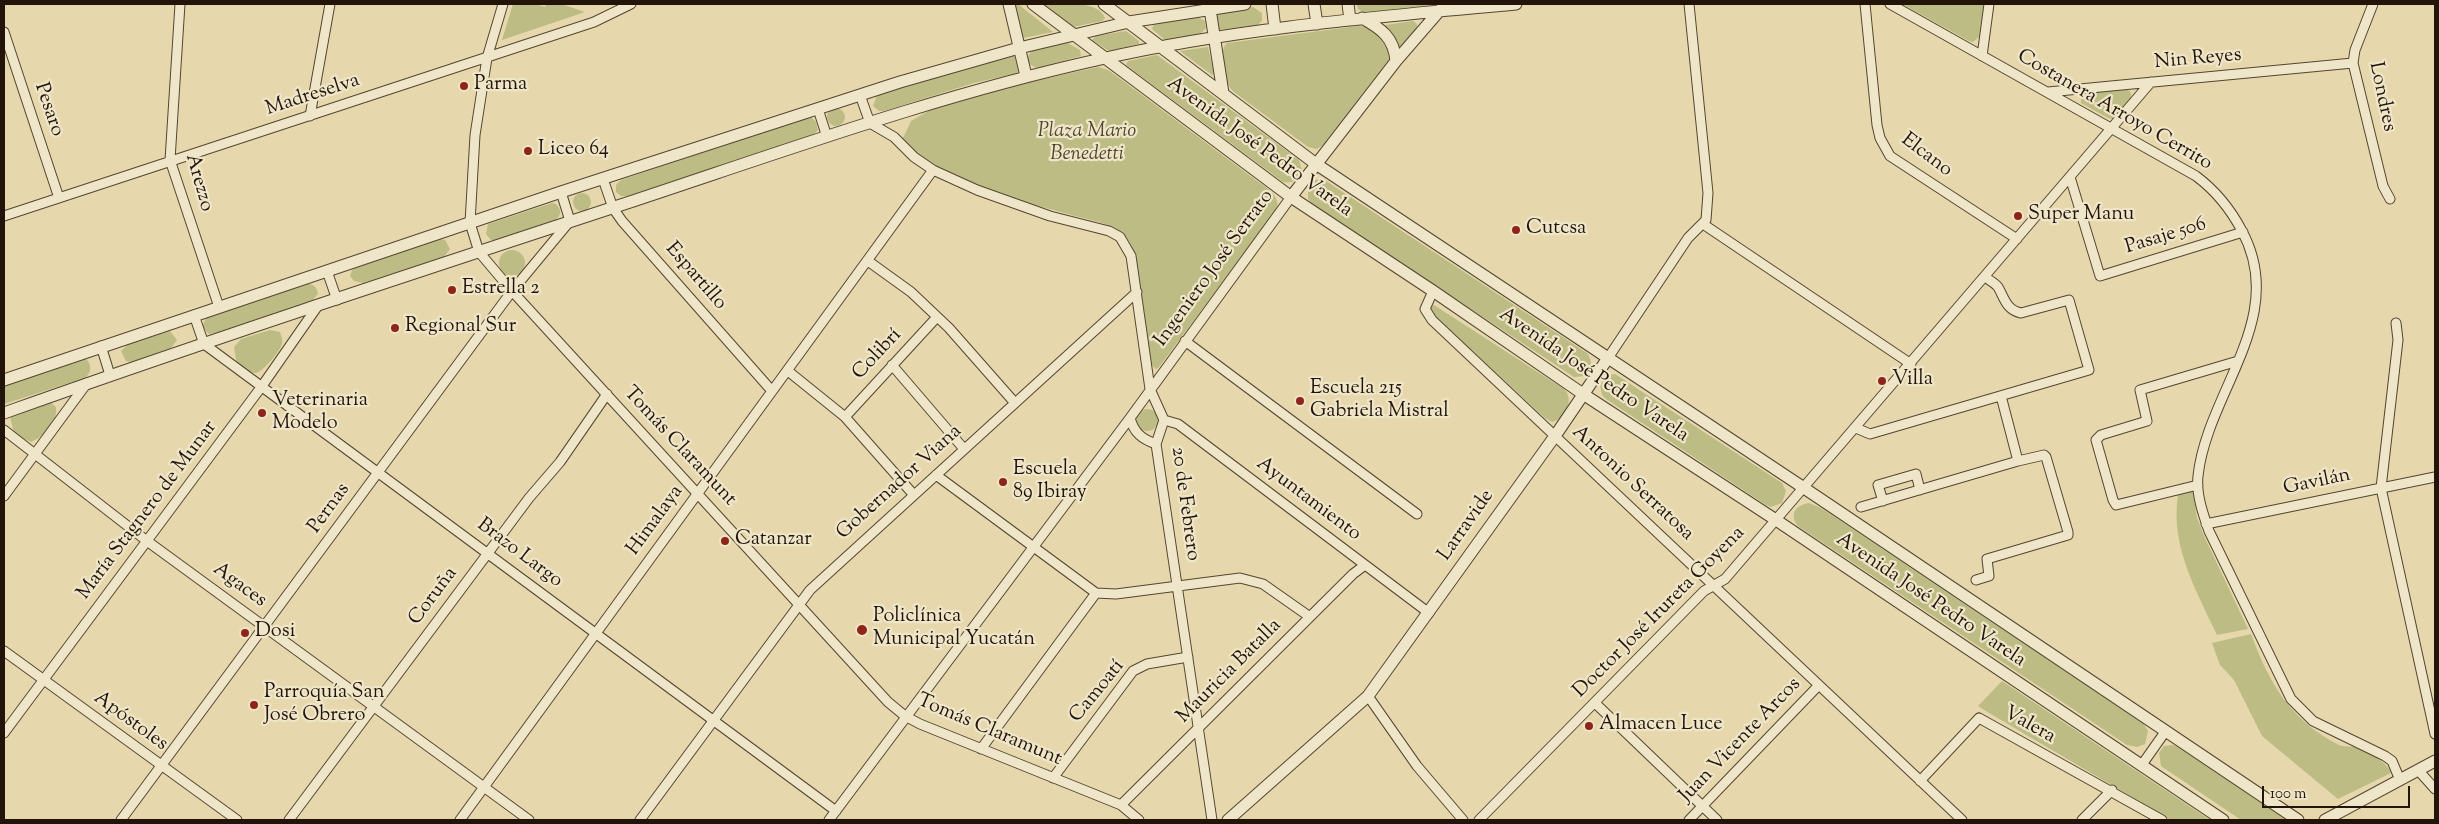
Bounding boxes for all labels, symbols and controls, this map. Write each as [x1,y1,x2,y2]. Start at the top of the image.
street label: Nin Reyes [2154,44,2242,76]
street label: Costanera Arroyo Cerrito [2012,45,2216,177]
street label: Londres [2362,60,2400,134]
street label: Madreselva [263,70,363,122]
street label: Avenida José Pedro Varela [1161,73,1357,223]
place label: Parma [474,74,527,98]
street label: Pesaro [28,80,68,140]
marker: Parma [458,80,470,92]
park label: Plaza Mario Benedetti [1038,121,1136,168]
street label: Elcano [1896,129,1956,183]
place label: Liceo 64 [538,139,609,163]
marker: Liceo 64 [522,145,534,157]
street label: Arezzo [178,151,218,215]
street label: Ingeniero José Serrato [1150,186,1280,352]
place label: Super Manu [2028,204,2134,228]
marker: Super Manu [2012,210,2024,222]
street label: Pasaje 506 [2123,213,2209,261]
place label: Cutcsa [1526,218,1586,242]
marker: Cutcsa [1510,224,1522,236]
street label: Espartillo [659,238,731,316]
place label: Estrella 2 [462,278,539,302]
marker: Estrella 2 [446,284,458,296]
street label: Avenida José Pedro Varela [1494,304,1692,448]
place label: Regional Sur [405,316,516,340]
marker: Regional Sur [389,322,401,334]
street label: Colibrí [848,324,908,386]
place label: Villa [1892,369,1933,393]
marker: Villa [1876,375,1888,387]
place label: Escuela 215 Gabriela Mistral [1310,378,1449,425]
street label: Tomás Claramunt [617,382,741,512]
place label: Veterinaria Modelo [272,390,368,437]
marker: Escuela 215 Gabriela Mistral [1294,395,1306,407]
marker: Veterinaria Modelo [256,407,268,419]
street label: María Stagnero de Munar [73,417,223,605]
street label: Gobernador Viana [832,420,968,546]
street label: Antonio Serratosa [1566,421,1698,547]
street label: 20 de Febrero [1164,445,1204,563]
street label: Ayuntamiento [1251,453,1365,547]
place label: Escuela 89 Ibiray [1013,459,1087,506]
street label: Gavilán [2281,464,2353,502]
marker: Escuela 89 Ibiray [997,476,1009,488]
street label: Pernas [304,479,356,539]
street label: Himalaya [622,481,690,561]
street label: Larravide [1434,486,1500,566]
street label: Brazo Largo [471,514,567,594]
street label: Doctor José Irureta Goyena [1569,522,1751,704]
place label: Catanzar [735,529,812,553]
street label: Avenida José Pedro Varela [1831,529,2029,673]
marker: Catanzar [719,535,731,547]
street label: Agaces [207,558,271,614]
street label: Coruña [404,563,464,631]
place label: Policlínica Municipal Yucatán [873,606,1035,653]
street label: Mauricia Batalla [1173,615,1287,729]
place label: Dosi [255,621,295,645]
marker: Policlínica Municipal Yucatán [855,623,869,637]
marker: Dosi [239,627,251,639]
street label: Camoatí [1065,656,1131,728]
street label: Juan Vicente Arcos [1675,673,1807,809]
place label: Parroquía San José Obrero [264,682,384,729]
street label: Apóstoles [88,687,172,757]
street label: Tomás Claramunt [913,690,1065,772]
marker: Parroquía San José Obrero [248,699,260,711]
street label: Valera [1999,702,2059,750]
place label: Almacen Luce [1599,714,1723,738]
marker: Almacen Luce [1583,720,1595,732]
scale bar [2264,776,2412,808]
text: 100 m [2270,784,2306,805]

